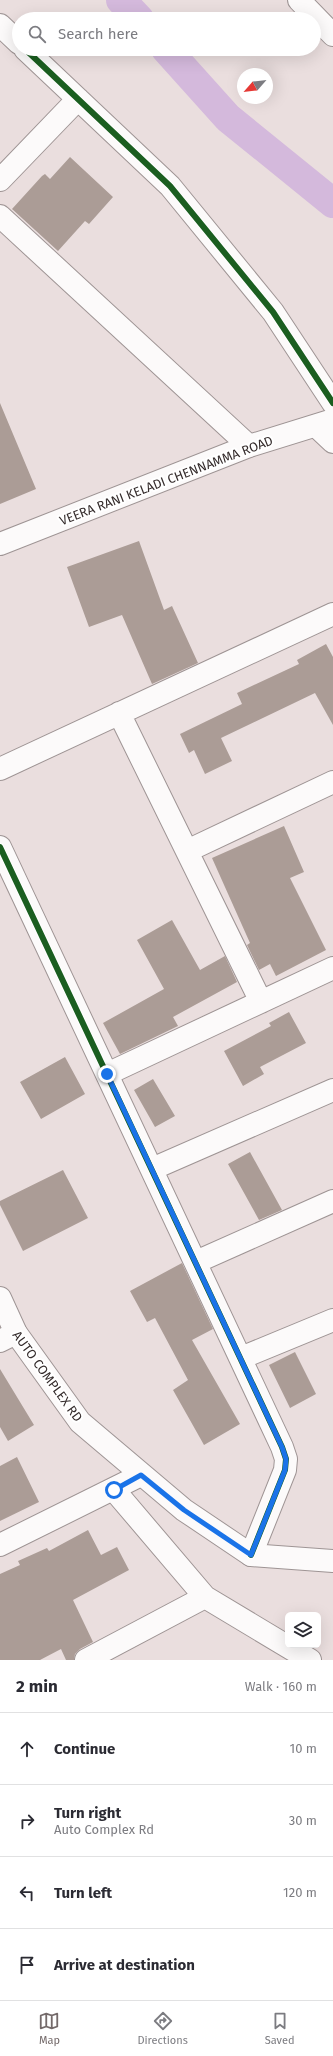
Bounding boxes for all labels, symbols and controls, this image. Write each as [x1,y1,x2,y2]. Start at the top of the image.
search box [12,12,321,56]
icon: search [26,23,48,45]
text: Search here [58,25,138,43]
north arrow [237,68,273,104]
street label: VEERA RANI KELADI CHENNAMMA ROAD [57,433,275,528]
route end [98,1065,116,1083]
street label: AUTO COMPLEX RD [10,1328,86,1425]
route start [105,1481,123,1499]
map controls [285,1612,321,1648]
button: layers [285,1612,321,1648]
text: 2 min [16,1676,58,1697]
text: Walk · 160 m [245,1679,317,1694]
icon: ahead [16,1738,38,1760]
text: Continue [54,1740,115,1758]
text: 10 m [290,1741,317,1756]
text: Turn right [54,1804,121,1822]
icon: right [16,1810,38,1832]
text: 30 m [289,1813,317,1828]
text: Auto Complex Rd [54,1822,154,1837]
icon: left [16,1882,38,1904]
text: Turn left [54,1884,112,1902]
text: 120 m [283,1885,317,1900]
icon: arrive [16,1954,38,1976]
text: Arrive at destination [54,1956,195,1974]
tab: Map [38,2010,60,2047]
tab: Directions [137,2010,188,2047]
tab: Saved [265,2010,295,2047]

